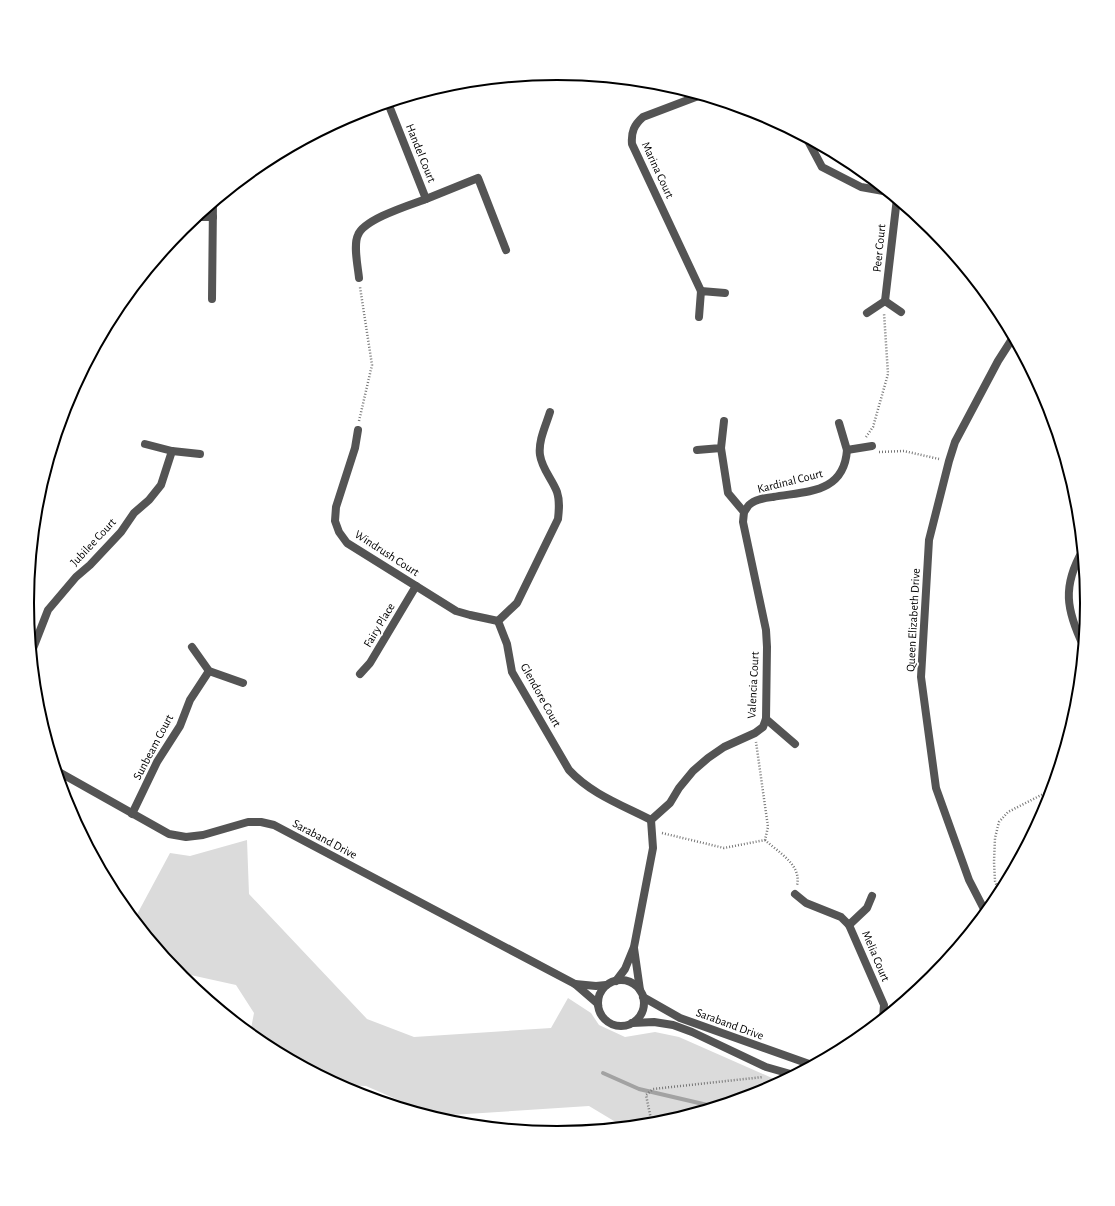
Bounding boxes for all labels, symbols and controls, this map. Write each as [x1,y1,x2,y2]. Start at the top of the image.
street label: Handel Court [404,122,438,184]
street label: Marina Court [640,140,676,200]
street label: Peer Court [871,223,888,273]
street label: Kardinal Court [756,467,824,495]
street label: Jubilee Court [68,516,118,568]
street label: Windrush Court [353,528,422,578]
street label: Queen Elizabeth Drive [904,568,923,672]
street label: Fairy Place [361,601,398,650]
street label: Valencia Court [745,651,761,719]
street label: Glendore Court [519,661,563,729]
street label: Sunbeam Court [131,712,175,782]
street label: Saraband Drive [291,817,359,861]
street label: Melia Court [860,929,892,983]
street label: Saraband Drive [695,1006,765,1042]

